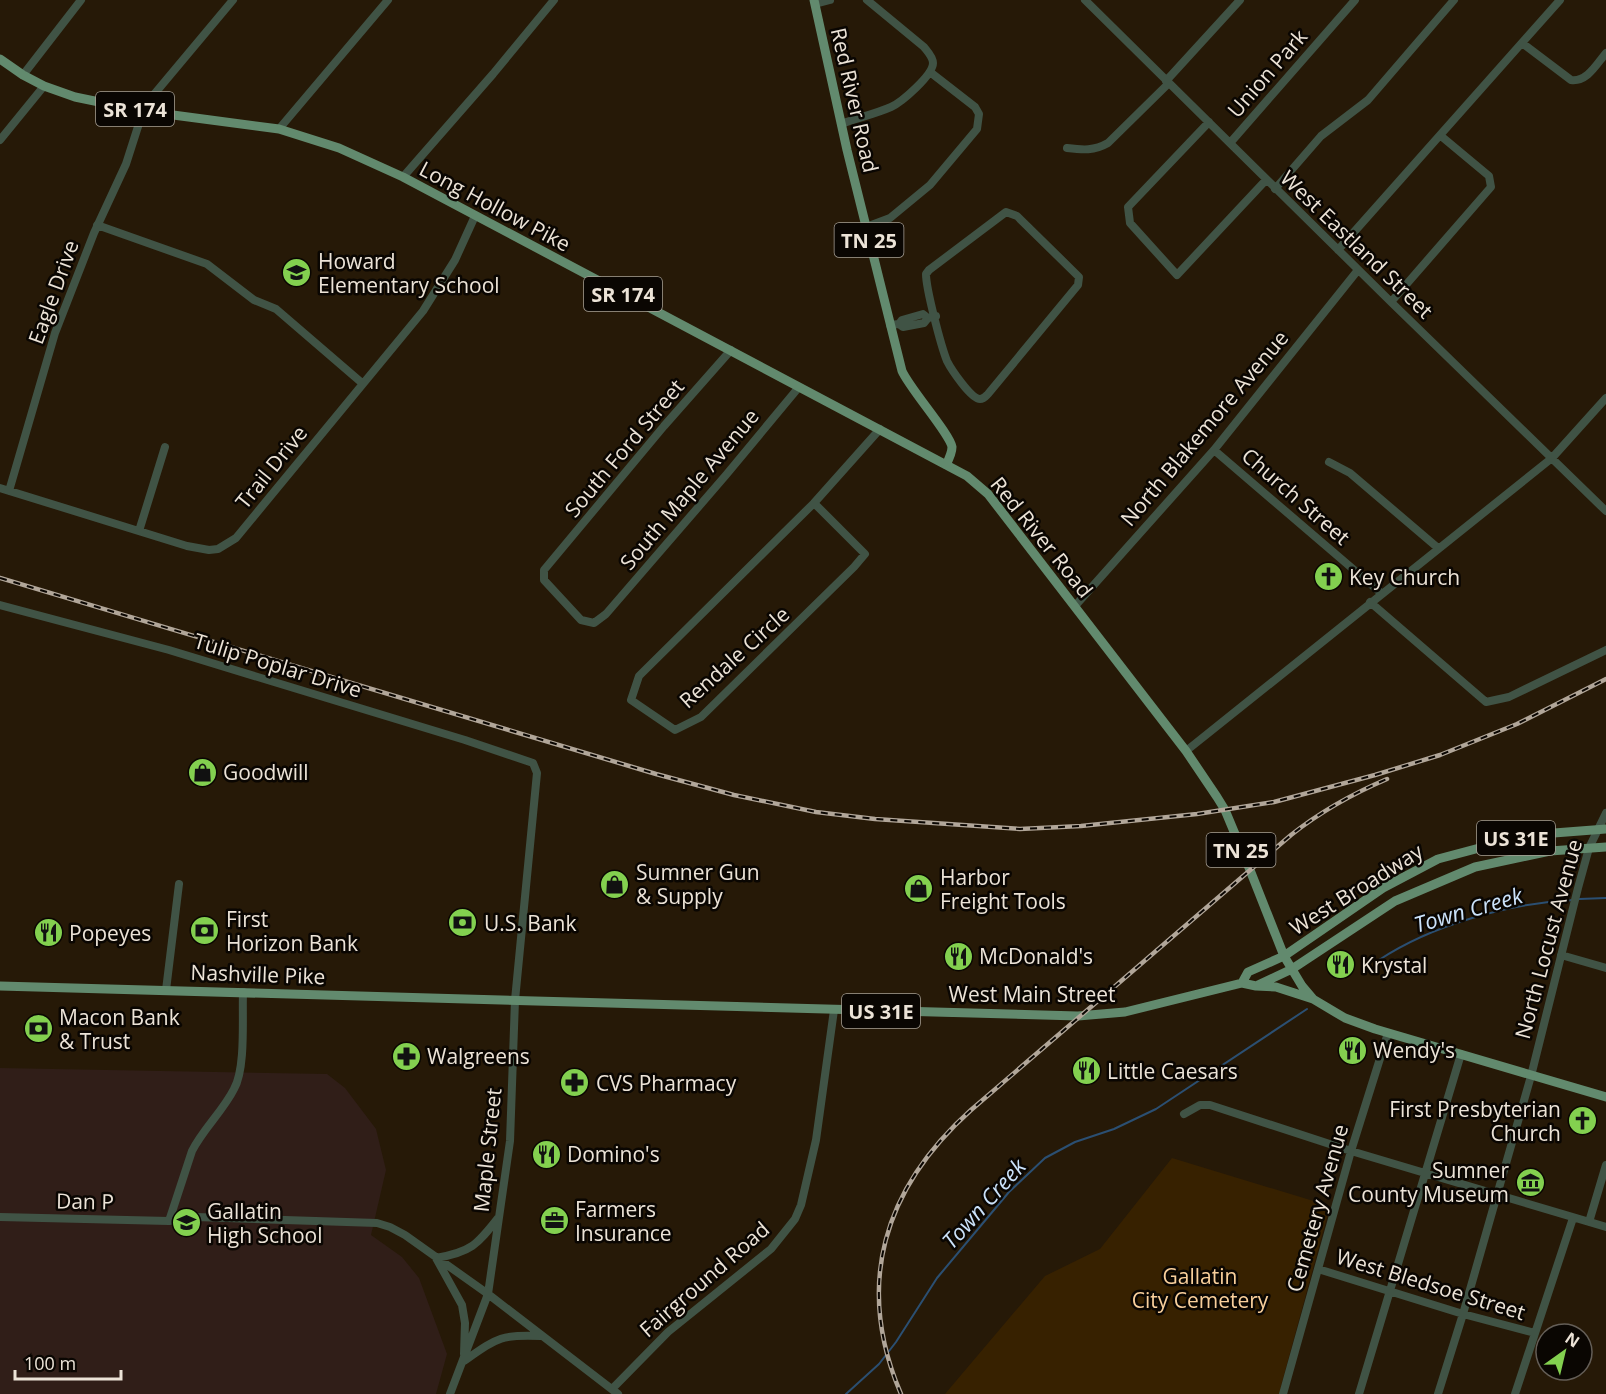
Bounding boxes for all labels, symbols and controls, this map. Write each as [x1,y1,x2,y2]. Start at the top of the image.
street label: Union Park [1221,23,1313,123]
street label: Red River Road [825,25,885,175]
road number: SR 174 [96,92,174,126]
street label: Long Hollow Pike [415,154,575,258]
street label: West Eastland Street [1275,164,1439,324]
road number: TN 25 [834,223,904,257]
street label: Eagle Drive [21,236,85,348]
place label: Howard Elementary School [318,247,500,299]
school or university icon: Howard Elementary School [281,257,313,289]
road number: SR 174 [584,277,662,311]
street label: North Blakemore Avenue [1114,324,1294,532]
street label: South Ford Street [558,373,690,523]
street label: South Maple Avenue [613,403,765,575]
street label: Trail Drive [229,420,313,514]
street label: Church Street [1236,441,1356,551]
street label: Red River Road [985,471,1099,603]
church icon: Key Church [1312,561,1344,593]
place label: Key Church [1349,563,1460,591]
street label: Rendale Circle [673,600,795,714]
street label: Tulip Poplar Drive [191,626,365,704]
shop icon: Goodwill [186,756,218,788]
place label: Goodwill [223,758,309,786]
road number: US 31E [1477,821,1555,855]
road number: TN 25 [1206,833,1276,867]
street label: North Locust Avenue [1508,836,1588,1042]
street label: West Broadway [1284,837,1428,941]
place label: Sumner Gun & Supply [636,858,760,910]
place label: Harbor Freight Tools [940,863,1066,915]
shop icon: Sumner Gun & Supply [599,868,631,900]
shop icon: Harbor Freight Tools [903,873,935,905]
water label: Town Creek [1410,879,1527,939]
place label: First Horizon Bank [226,905,358,957]
bank icon: U.S. Bank [447,907,479,939]
place label: U.S. Bank [484,909,576,937]
bank icon: First Horizon Bank [189,915,221,947]
restaurant icon: Popeyes [32,917,64,949]
place label: Popeyes [69,919,151,947]
restaurant icon: McDonald's [942,940,974,972]
place label: McDonald's [979,942,1093,970]
restaurant icon: Krystal [1324,949,1356,981]
place label: Krystal [1361,951,1427,979]
street label: Nashville Pike [190,958,326,990]
street label: West Main Street [949,980,1115,1008]
road number: US 31E [842,994,920,1028]
place label: Macon Bank & Trust [59,1003,180,1055]
bank icon: Macon Bank & Trust [22,1013,54,1045]
restaurant icon: Wendy's [1336,1034,1368,1066]
place label: Wendy's [1373,1036,1455,1064]
pharmacy icon: Walgreens [390,1040,422,1072]
place label: Walgreens [427,1042,530,1070]
restaurant icon: Little Caesars [1070,1055,1102,1087]
place label: Little Caesars [1107,1057,1238,1085]
pharmacy icon: CVS Pharmacy [559,1067,591,1099]
place label: CVS Pharmacy [596,1069,737,1097]
street label: Maple Street [467,1087,507,1213]
place label: First Presbyterian Church [1389,1095,1561,1147]
church icon: First Presbyterian Church [1566,1105,1598,1137]
street label: Cemetery Avenue [1280,1121,1354,1295]
restaurant icon: Domino's [530,1138,562,1170]
place label: Domino's [567,1140,660,1168]
water label: Town Creek [934,1151,1032,1255]
place label: Sumner County Museum [1348,1156,1509,1208]
museum icon: Sumner County Museum [1514,1166,1546,1198]
street label: Dan P [56,1186,114,1216]
place label: Farmers Insurance [575,1195,672,1247]
place label: Gallatin High School [207,1197,323,1249]
office icon: Farmers Insurance [538,1205,570,1237]
school or university icon: Gallatin High School [170,1207,202,1239]
street label: Fairground Road [633,1215,775,1343]
street label: West Bledsoe Street [1333,1242,1529,1326]
park label: Gallatin City Cemetery [1132,1262,1269,1314]
north arrow [1534,1322,1594,1382]
text: N [1561,1327,1584,1352]
scale bar [15,1343,122,1381]
text: 100 m [24,1351,76,1375]

